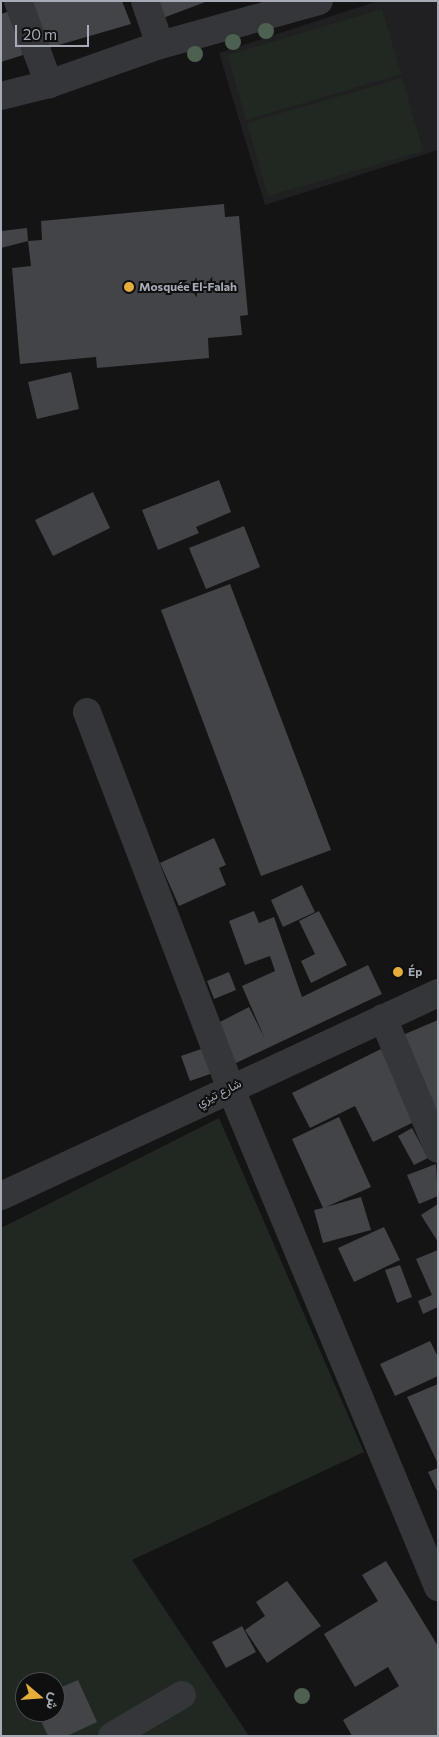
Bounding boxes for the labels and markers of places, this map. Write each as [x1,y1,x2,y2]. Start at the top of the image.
place label: Mosquée El-Falah [139,280,237,294]
marker: Mosquée El-Falah [123,281,135,293]
place label: Ép [408,965,422,979]
marker: Ép [392,966,404,978]

